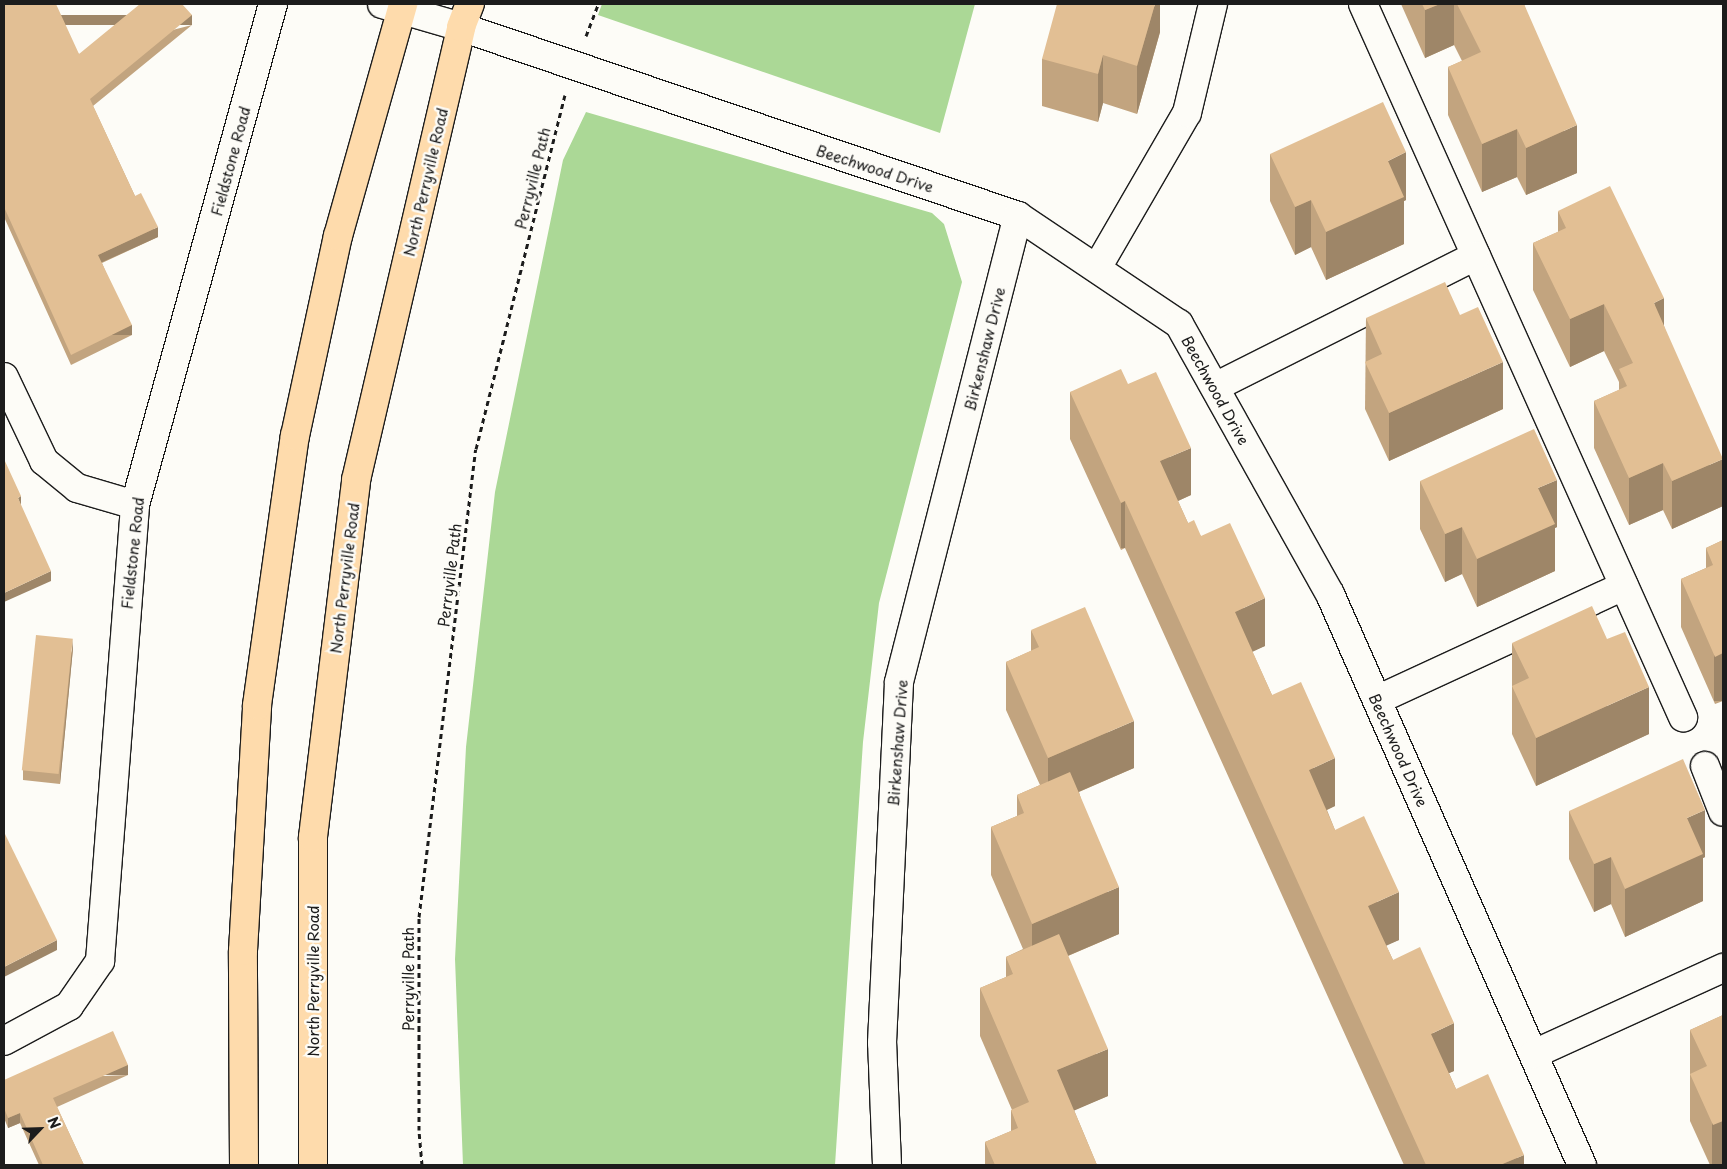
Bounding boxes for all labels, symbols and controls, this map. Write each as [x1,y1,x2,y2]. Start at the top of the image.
street label: Fieldstone Road [207,104,253,218]
street label: North Perryville Road [399,104,451,260]
street label: Perryville Path [511,125,553,231]
street label: Beechwood Drive [814,140,936,196]
street label: Birkenshaw Drive [960,285,1008,413]
street label: Beechwood Drive [1178,332,1254,448]
street label: Fieldstone Road [117,496,147,610]
street label: North Perryville Road [326,500,362,656]
street label: Perryville Path [434,522,464,628]
street label: Birkenshaw Drive [884,678,910,808]
street label: Beechwood Drive [1366,690,1432,810]
street label: North Perryville Road [304,903,322,1059]
street label: Perryville Path [399,927,417,1031]
north arrow [15,1104,65,1154]
text: N [42,1113,66,1132]

